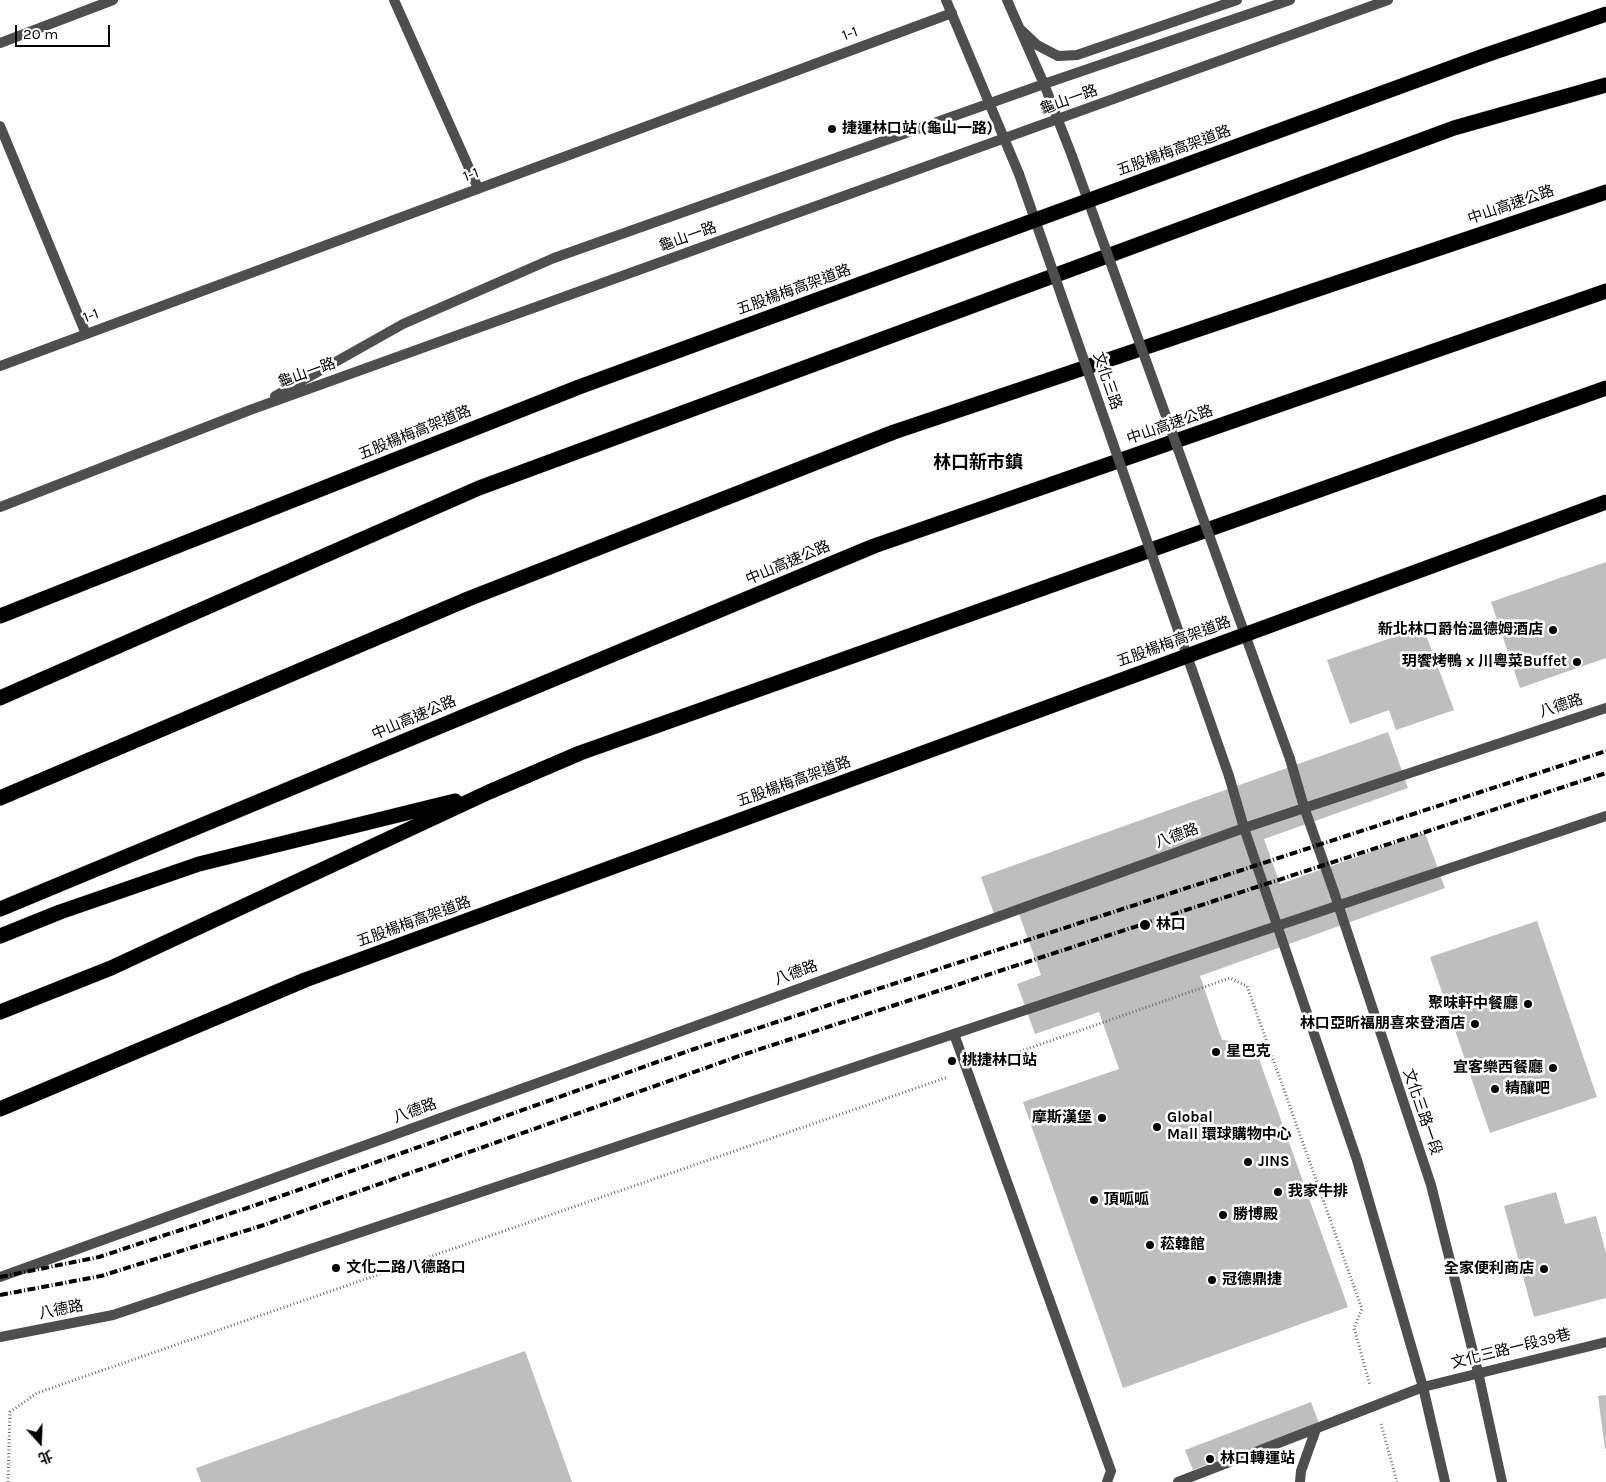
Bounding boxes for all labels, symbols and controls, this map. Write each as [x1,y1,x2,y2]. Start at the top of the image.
scale bar [18,15,112,47]
street label: 1-1 [840,23,860,45]
text: 20 m [23,25,58,43]
street label: 龜山一路 [1038,81,1100,119]
place label: 捷運林口站 (龜山一路) [842,120,993,138]
street label: 五股楊梅高架道路 [1115,122,1233,180]
marker: 捷運林口站 (龜山一路) [826,123,838,135]
street label: 1-1 [461,164,481,186]
street label: 中山高速公路 [1466,182,1556,228]
street label: 龜山一路 [657,218,719,256]
street label: 五股楊梅高架道路 [735,261,853,319]
street label: 1-1 [81,305,101,327]
street label: 文化三路 [1089,350,1125,412]
street label: 龜山一路 [276,354,338,392]
street label: 五股楊梅高架道路 [356,402,474,464]
street label: 中山高速公路 [1125,402,1215,448]
district label: 林口新市鎮 [933,452,1023,474]
street label: 中山高速公路 [743,537,833,589]
street label: 五股楊梅高架道路 [1115,613,1233,671]
place label: 新北林口爵怡溫德姆酒店 [1378,621,1543,639]
marker: 新北林口爵怡溫德姆酒店 [1547,624,1559,636]
place label: 玥饗烤鴨 x 川粵菜Buffet [1402,653,1567,671]
marker: 玥饗烤鴨 x 川粵菜Buffet [1571,656,1583,668]
street label: 八德路 [1537,690,1585,722]
street label: 中山高速公路 [369,692,459,744]
street label: 五股楊梅高架道路 [735,753,853,811]
street label: 八德路 [1153,820,1201,852]
street label: 五股楊梅高架道路 [355,893,473,951]
place label: 林口 [1156,916,1186,934]
marker: 林口 [1138,918,1152,932]
street label: 八德路 [772,957,820,989]
place label: 聚味軒中餐廳 [1428,995,1518,1013]
marker: 聚味軒中餐廳 [1522,998,1534,1010]
place label: 林口亞昕福朋喜來登酒店 [1300,1015,1465,1033]
marker: 林口亞昕福朋喜來登酒店 [1469,1018,1481,1030]
place label: 星巴克 [1226,1043,1271,1061]
marker: 星巴克 [1210,1046,1222,1058]
place label: 桃捷林口站 [962,1052,1037,1070]
marker: 桃捷林口站 [946,1055,958,1067]
place label: 宜客樂西餐廳 [1453,1059,1543,1077]
marker: 宜客樂西餐廳 [1547,1062,1559,1074]
street label: 文化三路一段 [1399,1067,1445,1157]
place label: 精釀吧 [1505,1080,1550,1098]
marker: 精釀吧 [1489,1083,1501,1095]
street label: 八德路 [391,1095,439,1127]
place label: 摩斯漢堡 [1032,1109,1092,1127]
place label: Global Mall 環球購物中心 [1167,1109,1292,1144]
marker: 摩斯漢堡 [1096,1112,1108,1124]
marker: Global Mall 環球購物中心 [1151,1121,1163,1133]
place label: JINS [1258,1153,1290,1171]
marker: JINS [1242,1156,1254,1168]
place label: 我家牛排 [1288,1183,1348,1201]
marker: 我家牛排 [1272,1186,1284,1198]
place label: 頂呱呱 [1104,1191,1149,1209]
marker: 頂呱呱 [1088,1194,1100,1206]
place label: 勝博殿 [1233,1206,1278,1224]
marker: 勝博殿 [1217,1209,1229,1221]
place label: 菘韓館 [1160,1236,1205,1254]
marker: 菘韓館 [1144,1239,1156,1251]
place label: 文化二路八德路口 [346,1259,466,1277]
place label: 全家便利商店 [1444,1260,1534,1278]
marker: 文化二路八德路口 [330,1262,342,1274]
marker: 全家便利商店 [1538,1263,1550,1275]
place label: 冠德鼎捷 [1222,1271,1282,1289]
marker: 冠德鼎捷 [1206,1274,1218,1286]
street label: 八德路 [37,1297,85,1323]
street label: 文化三路一段39巷 [1449,1325,1573,1373]
north arrow [15,1417,65,1467]
text: 北 [36,1446,55,1467]
place label: 林口轉運站 [1220,1450,1295,1468]
marker: 林口轉運站 [1204,1453,1216,1465]

